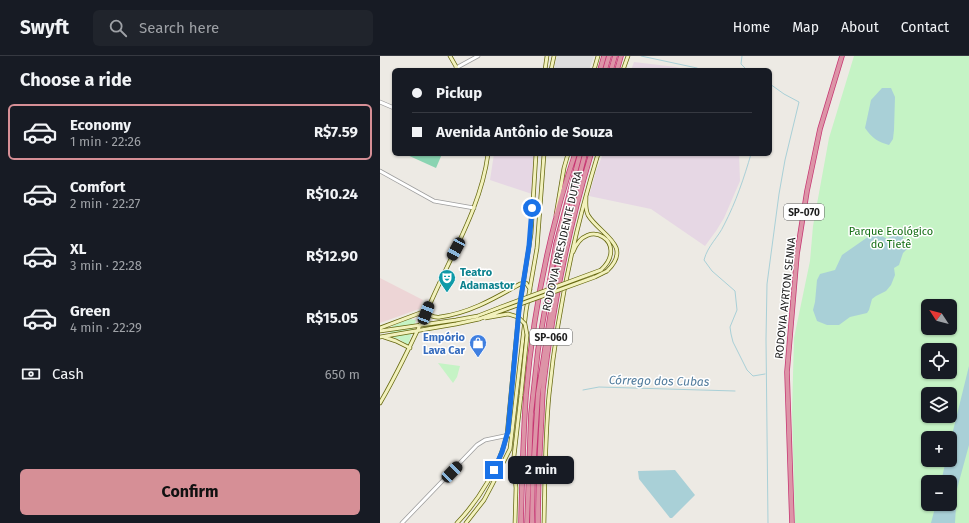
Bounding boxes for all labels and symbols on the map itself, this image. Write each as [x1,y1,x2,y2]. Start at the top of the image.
street label: RODOVIA PRESIDENTE DUTRA [540,169,585,312]
route start [523,199,541,217]
road number: SP-070 [784,204,824,220]
park label: Parque Ecológico do Tietê [849,225,933,251]
car [445,236,467,262]
street label: RODOVIA AYRTON SENNA [773,236,798,359]
place label: Teatro Adamastor [459,266,515,292]
theatre icon: Teatro Adamastor [437,268,457,293]
north arrow [921,299,957,335]
car [416,300,436,326]
road number: SP-060 [530,329,572,345]
place label: Empório Lava Car [423,331,466,357]
shop icon: Empório Lava Car [468,333,488,358]
water label: Córrego dos Cubas [609,373,710,389]
callout: 2 min [508,456,574,484]
car [439,459,465,485]
route end [485,461,503,479]

